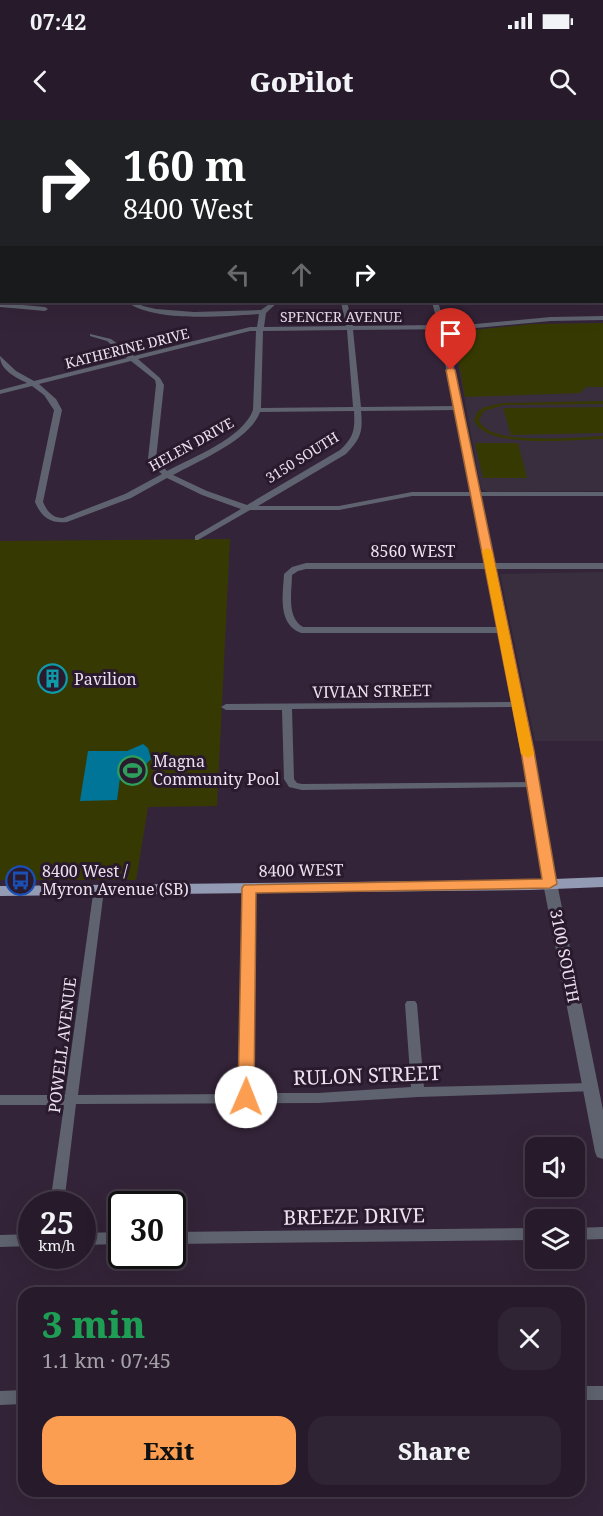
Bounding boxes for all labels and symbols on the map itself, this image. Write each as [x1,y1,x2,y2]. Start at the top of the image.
street label: SPENCER AVENUE [280,307,402,326]
pin [425,308,476,370]
street label: KATHERINE DRIVE [63,323,191,373]
street label: HELEN DRIVE [145,413,237,475]
street label: 3150 SOUTH [262,427,342,487]
street label: 8560 WEST [371,540,456,562]
building icon: Pavilion [37,663,69,695]
place label: Pavilion [74,668,137,690]
street label: VIVIAN STREET [312,679,432,703]
place label: Magna Community Pool [153,750,280,790]
sports icon: Magna Community Pool [116,754,148,786]
street label: 8400 WEST [258,858,344,882]
place label: 8400 West / Myron Avenue (SB) [42,860,189,900]
bus stop icon: 8400 West / Myron Avenue (SB) [5,864,37,896]
street label: 3100 SOUTH [545,908,585,1005]
street label: POWELL AVENUE [43,976,81,1114]
street label: RULON STREET [293,1059,441,1091]
position arrow [214,1065,278,1129]
speed limit sign: 30 [108,1191,186,1269]
street label: BREEZE DRIVE [283,1201,425,1231]

